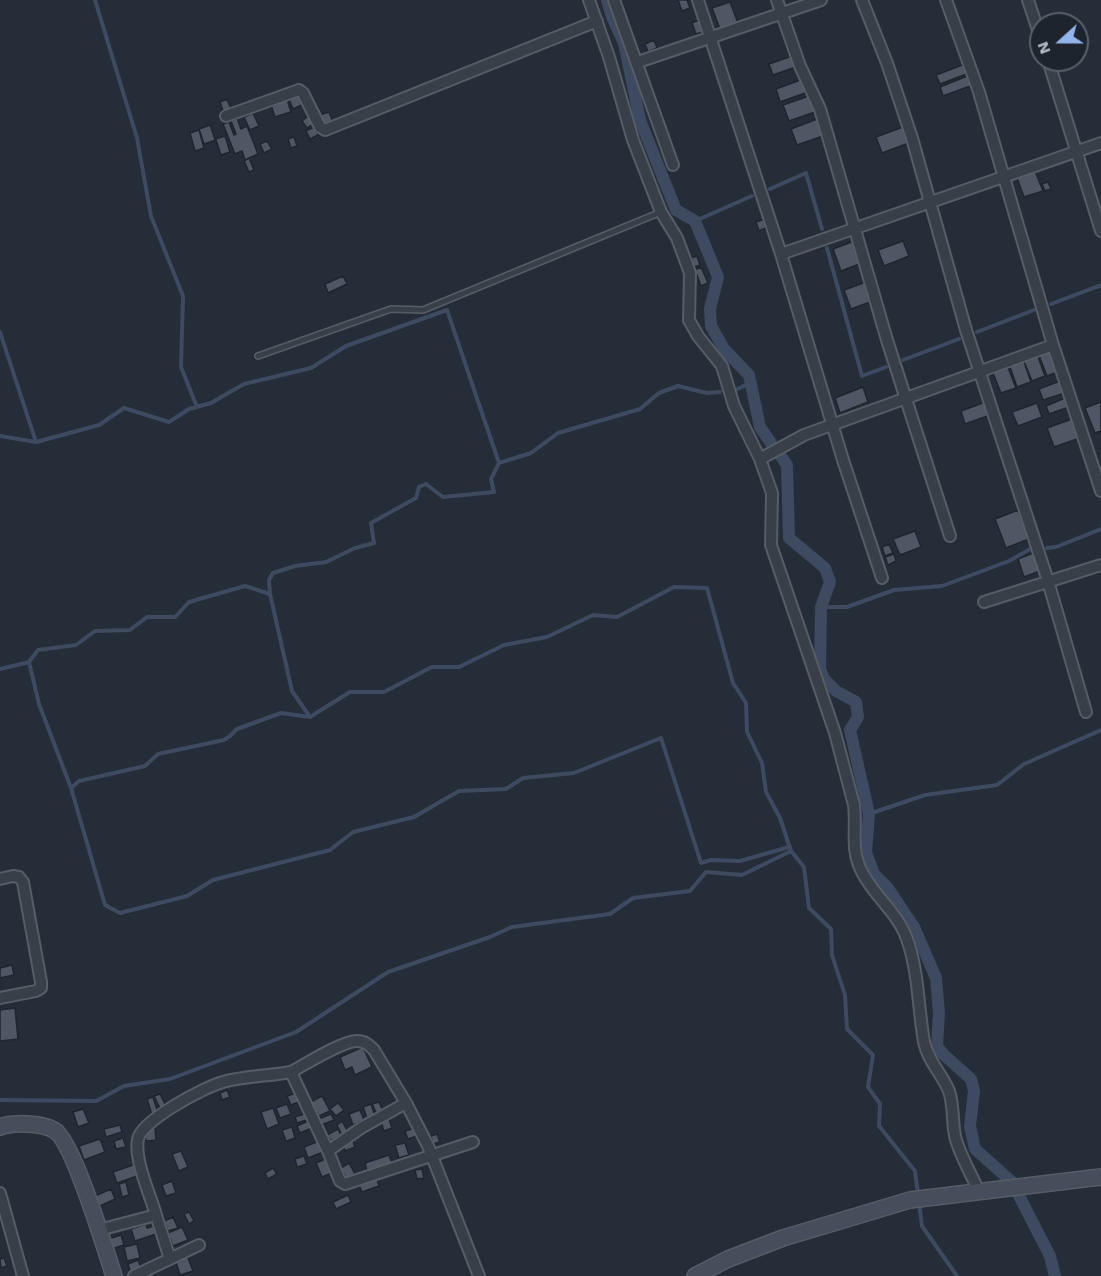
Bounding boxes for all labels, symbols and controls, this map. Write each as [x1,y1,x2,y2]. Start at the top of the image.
north arrow [1029,12,1089,72]
text: N [1033,39,1055,57]

